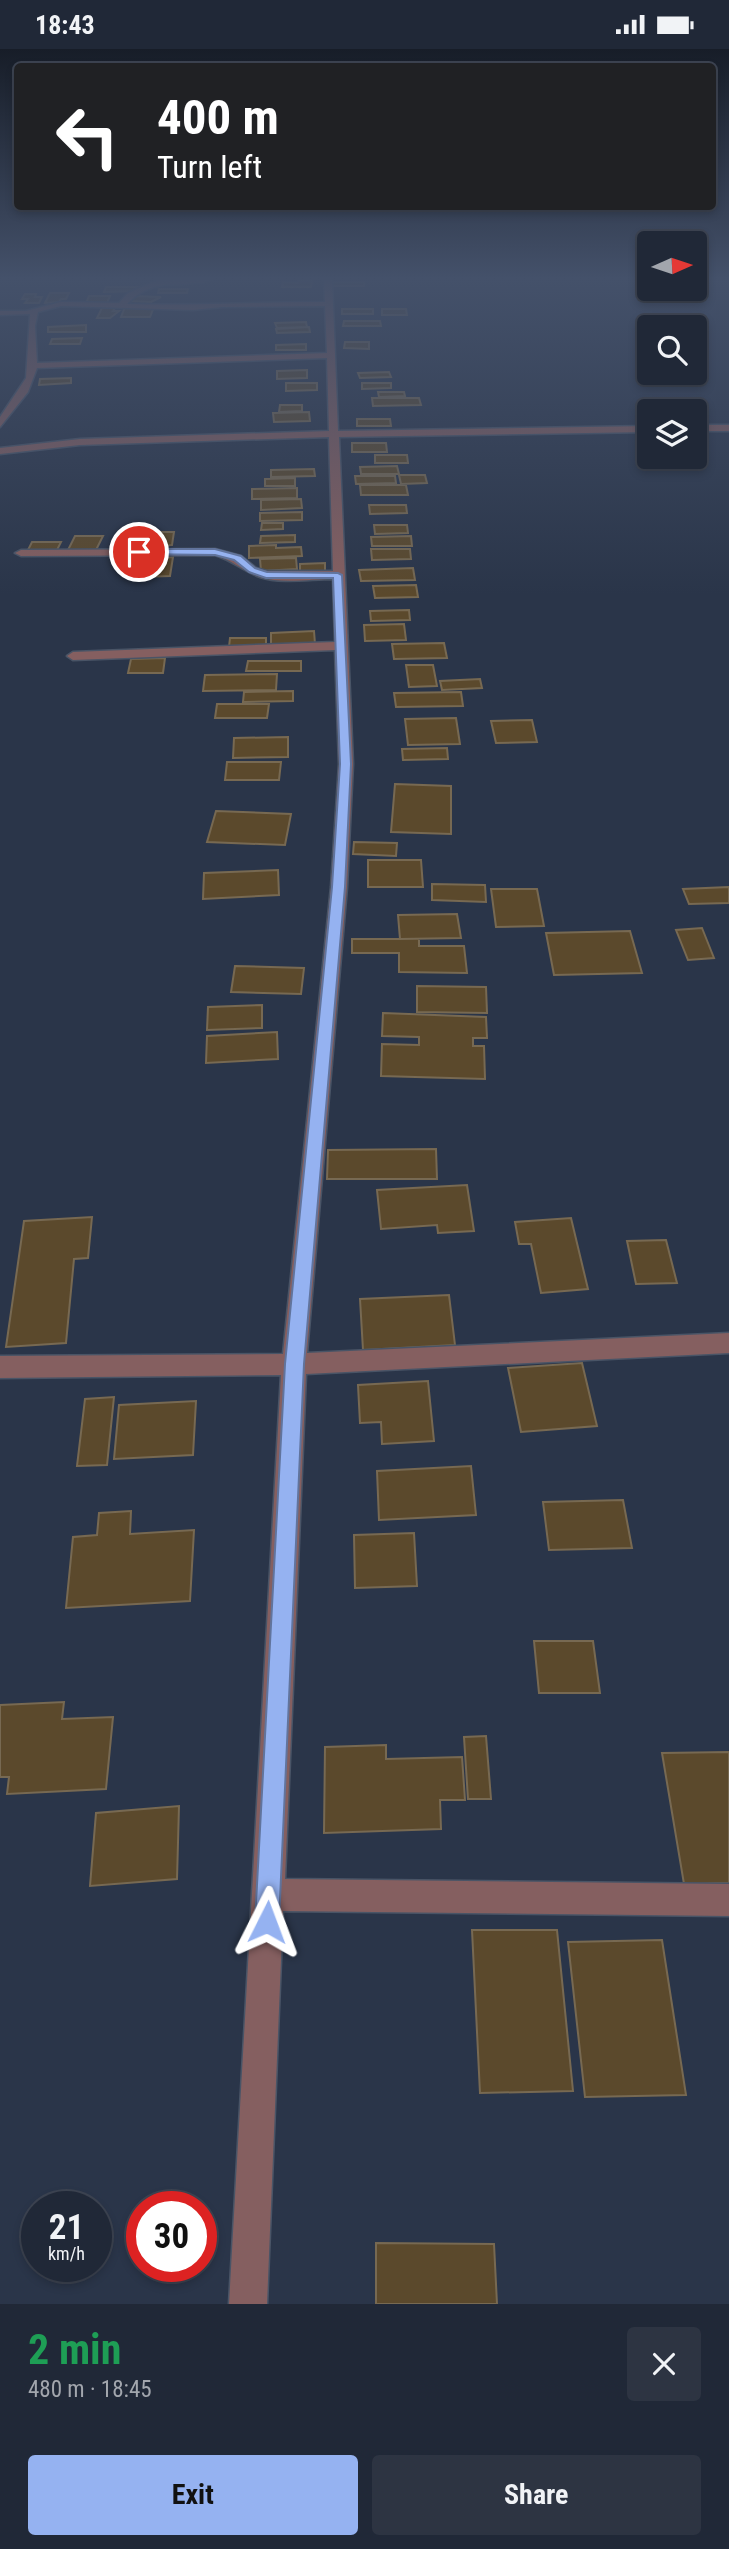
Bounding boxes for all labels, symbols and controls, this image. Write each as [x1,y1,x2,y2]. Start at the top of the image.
text: 18:43 [35,10,95,40]
text: 400 m [157,89,279,146]
icon: left [42,91,133,182]
text: Turn left [157,148,262,186]
north arrow [637,231,707,301]
map controls [637,231,707,469]
button: search [637,315,707,385]
button: layers [637,399,707,469]
pin [109,522,169,582]
icon: arrive [120,533,158,571]
position arrow [230,1885,304,1959]
speed limit sign: 30 [126,2191,217,2282]
text: 21 [49,2207,84,2248]
text: km/h [48,2243,85,2264]
text: 2 min [28,2325,121,2374]
button: close [627,2327,701,2401]
text: 480 m · 18:45 [28,2376,152,2403]
button: Exit [28,2455,358,2535]
button: Share [372,2455,701,2535]

